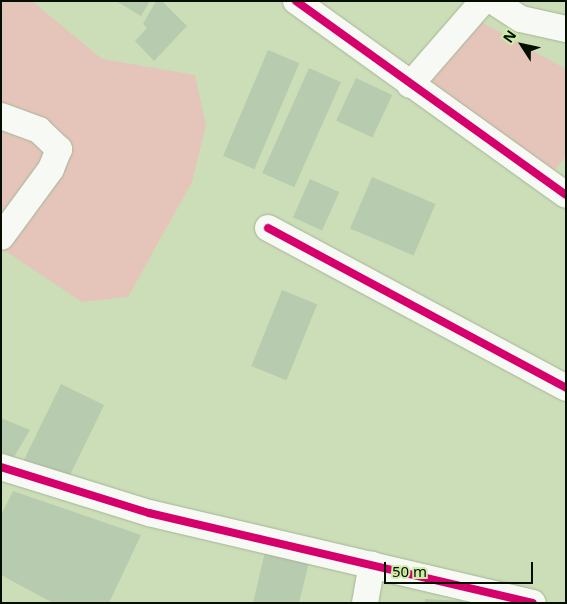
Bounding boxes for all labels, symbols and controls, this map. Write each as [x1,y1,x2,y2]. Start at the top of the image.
north arrow [497,20,547,70]
text: N [498,26,520,46]
scale bar [387,552,536,584]
text: 50 m [392,561,427,581]

